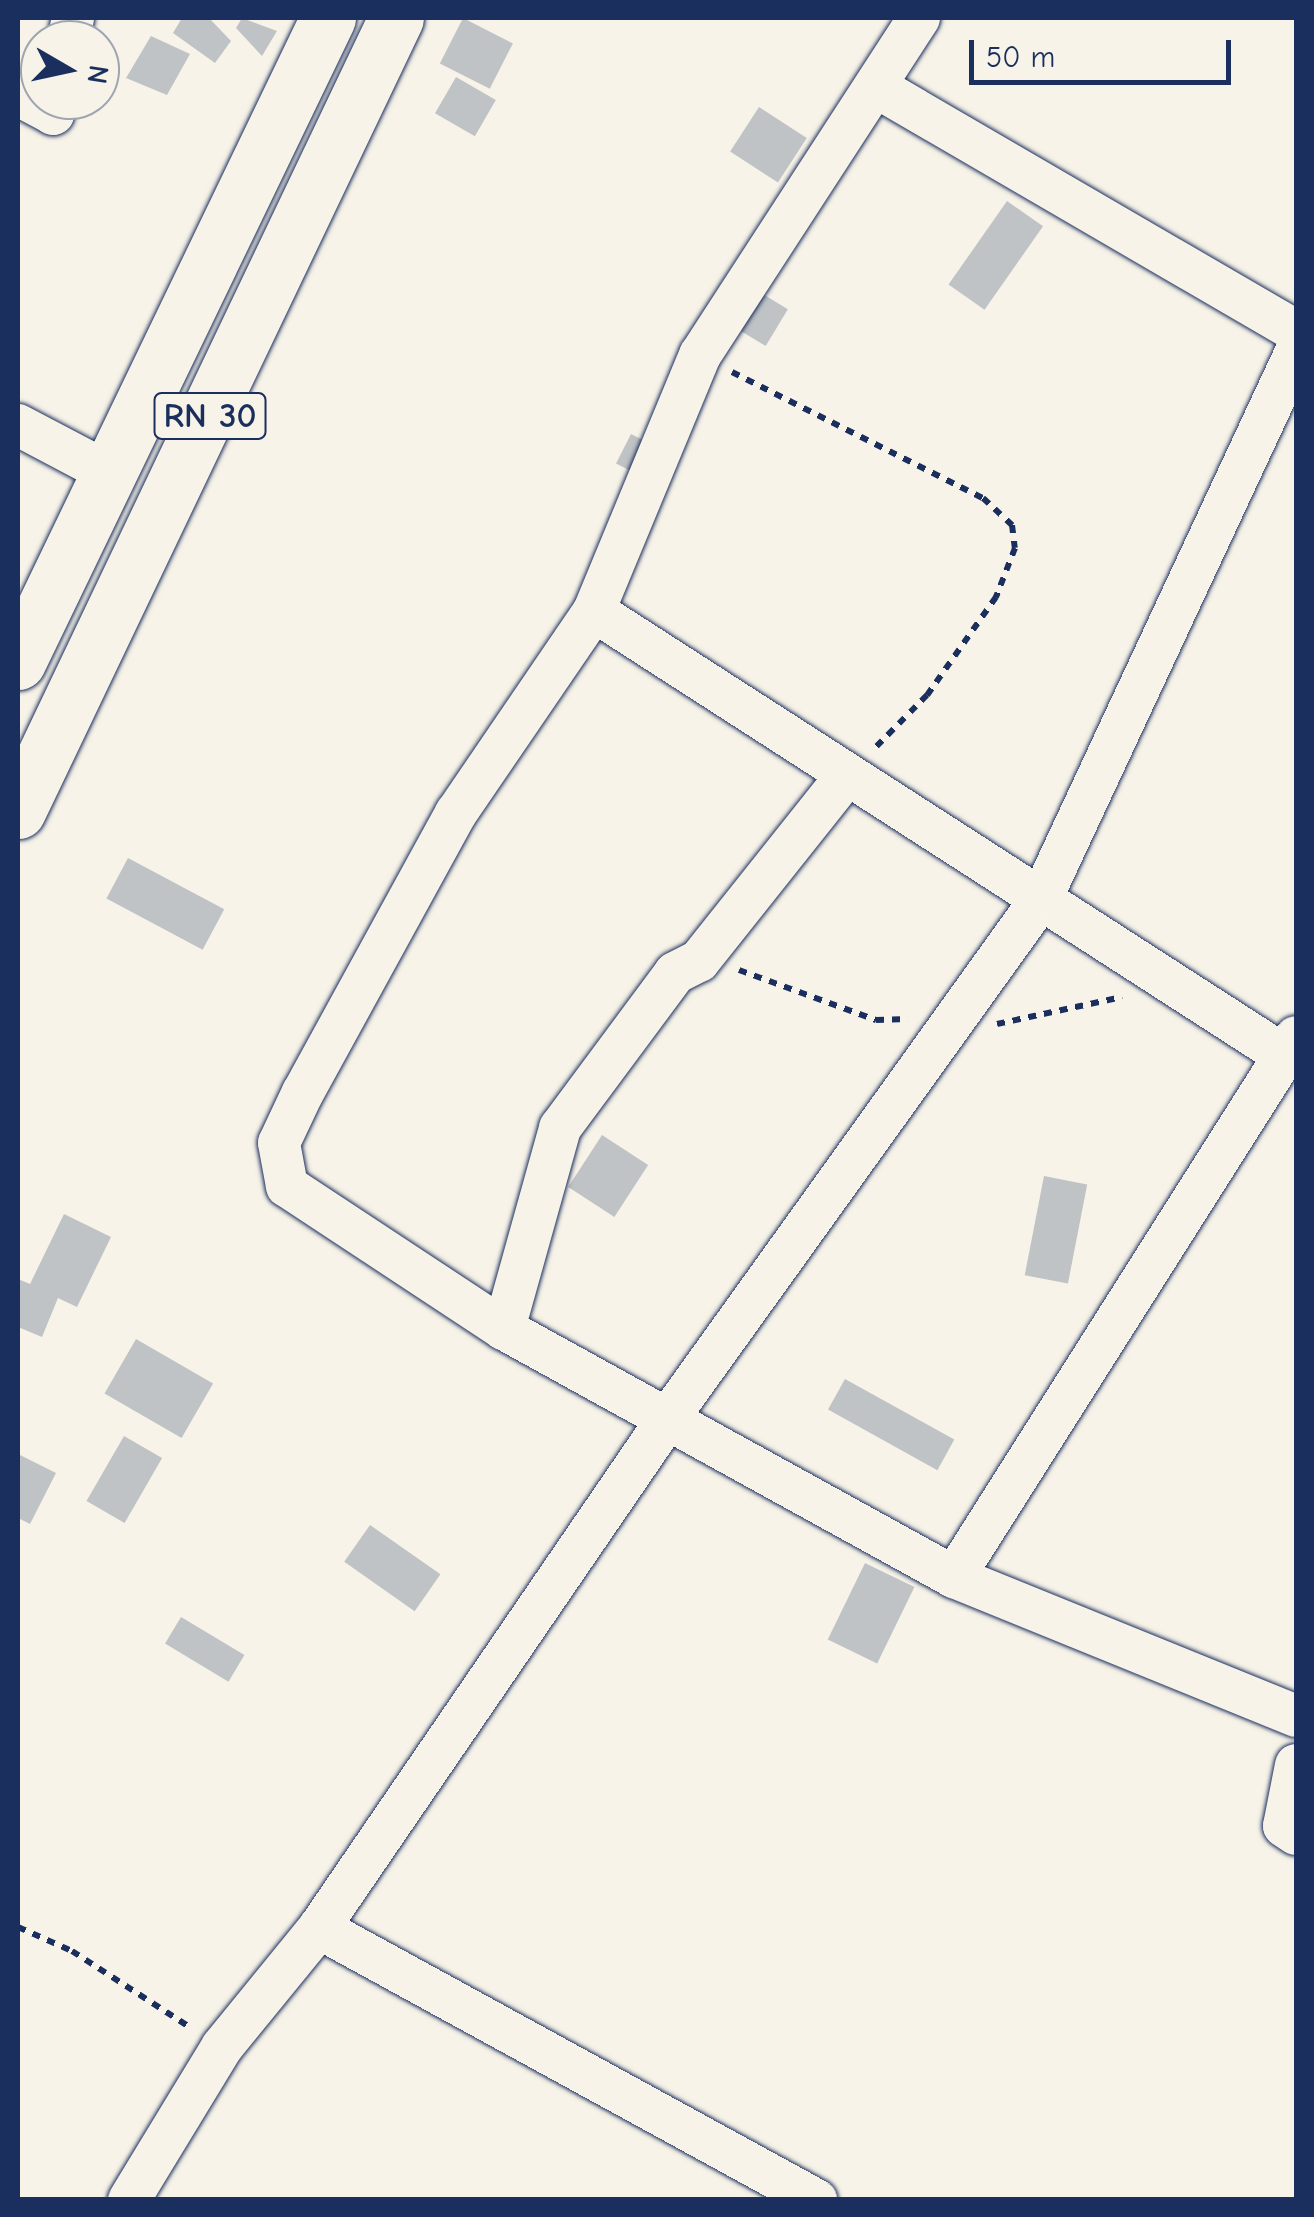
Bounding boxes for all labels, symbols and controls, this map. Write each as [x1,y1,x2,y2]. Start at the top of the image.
north arrow [20,20,120,120]
scale bar [974,20,1236,82]
text: 50 m [986,40,1055,75]
text: N [80,63,115,86]
road number: RN 30 [152,386,268,446]

